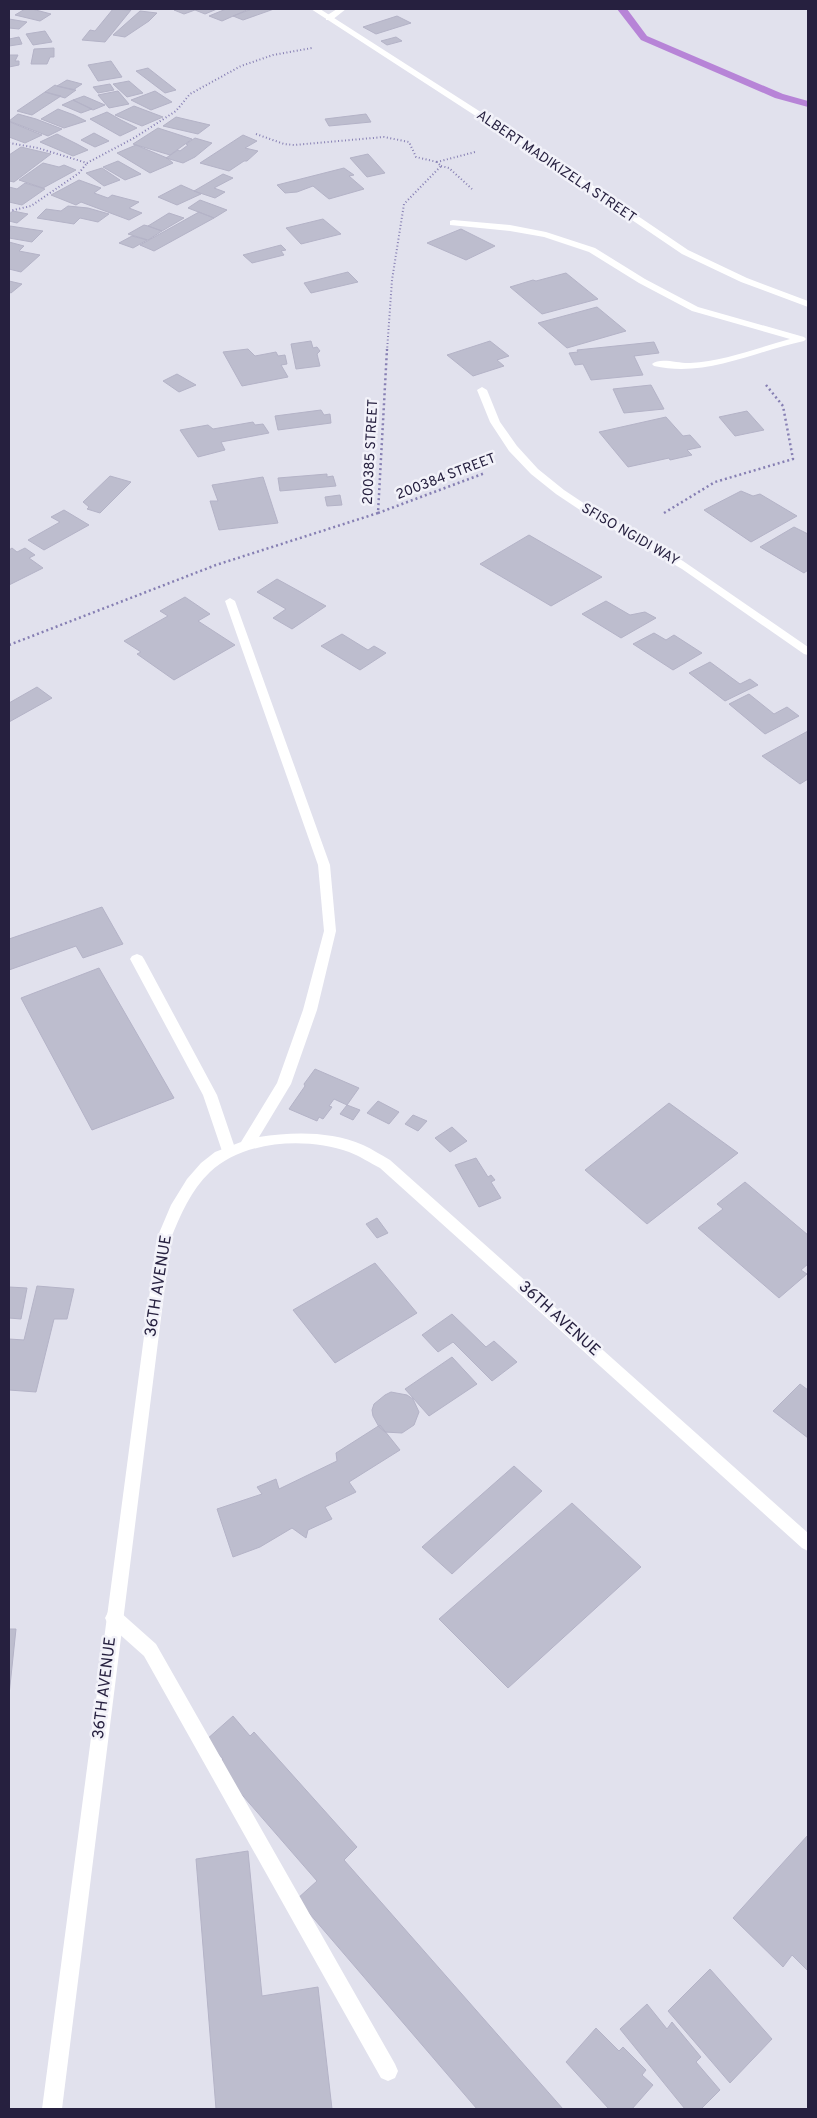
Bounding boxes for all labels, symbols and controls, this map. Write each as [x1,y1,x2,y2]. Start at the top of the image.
street label: ALBERT MADIKIZELA STREET [473,107,639,227]
street label: 200385 STREET [360,399,382,505]
street label: 200384 STREET [394,450,498,504]
street label: SFISO NGIDI WAY [578,500,682,570]
street label: 36TH AVENUE [141,1234,177,1338]
street label: 36TH AVENUE [514,1277,604,1361]
street label: 36TH AVENUE [89,1636,121,1740]

